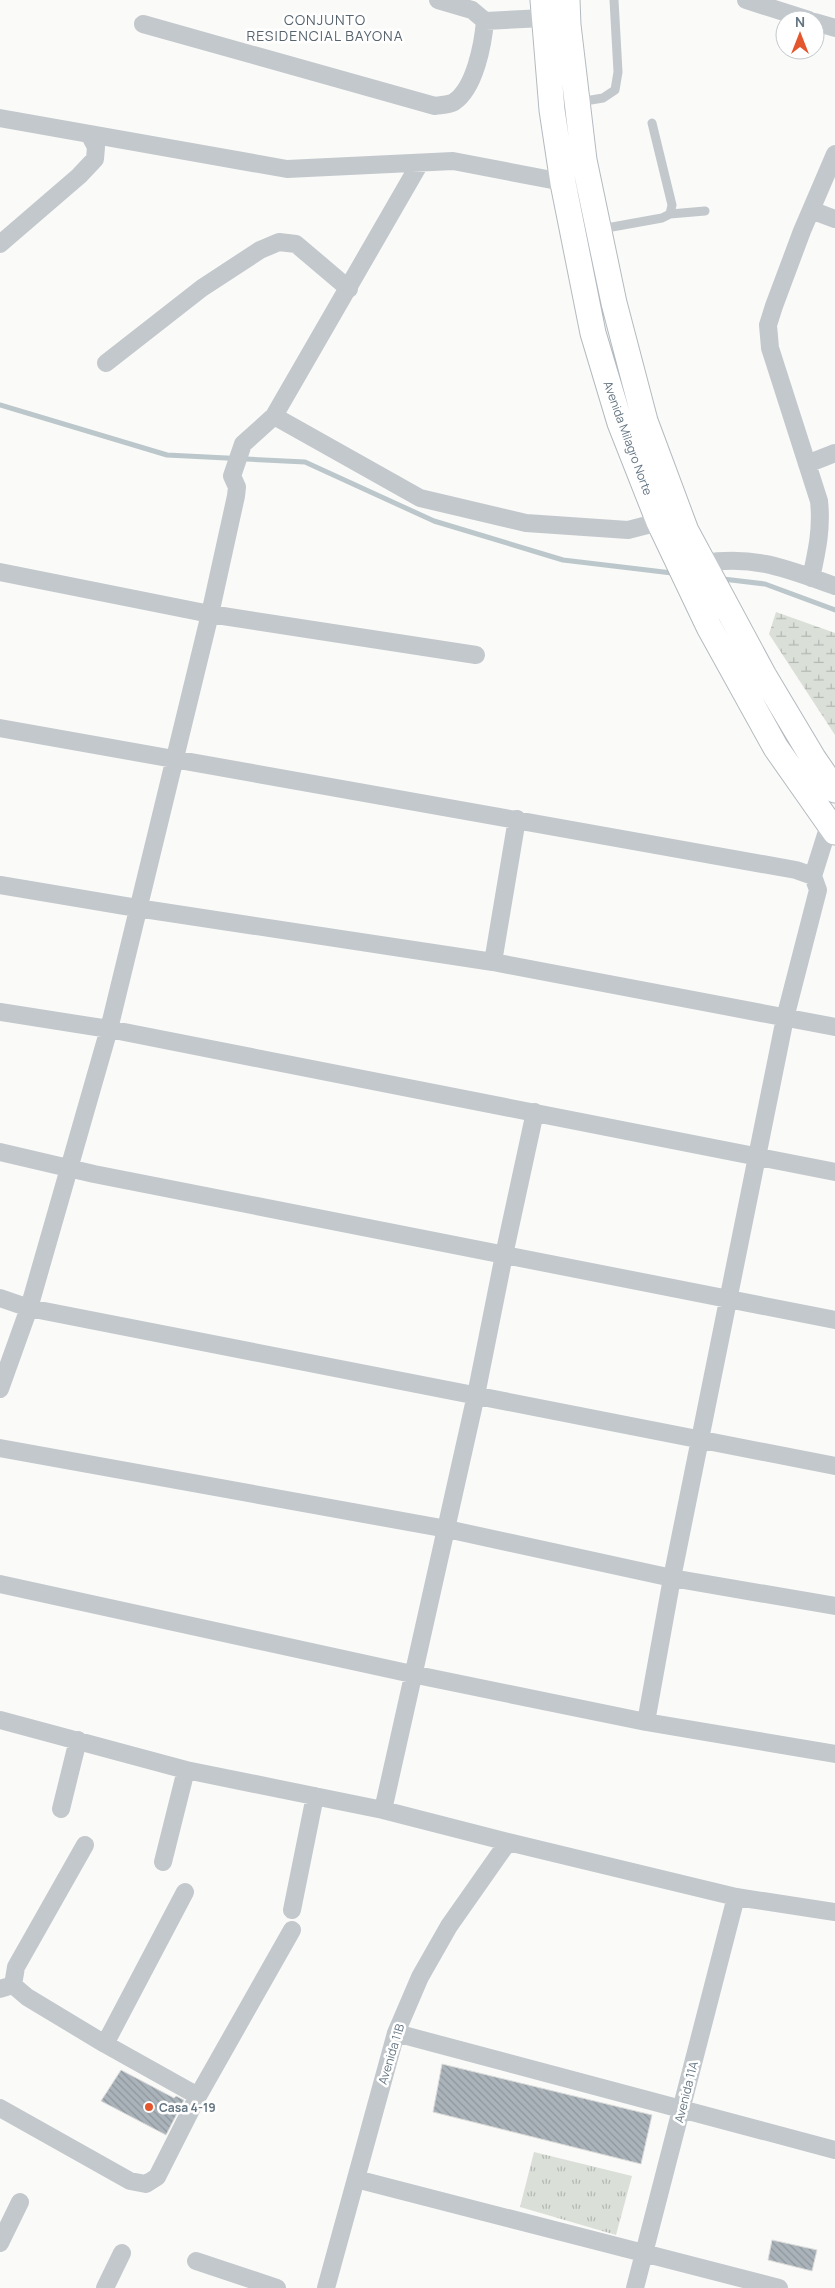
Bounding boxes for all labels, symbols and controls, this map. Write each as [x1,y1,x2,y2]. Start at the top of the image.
district label: CONJUNTO RESIDENCIAL BAYONA [246,10,404,45]
north arrow [775,10,825,60]
text: N [795,12,805,31]
street label: Avenida Milagro Norte [599,379,657,497]
street label: Avenida 11B [374,2022,408,2086]
street label: Avenida 11A [670,2059,702,2125]
place label: Casa 4-19 [159,2099,216,2116]
marker: Casa 4-19 [143,2101,155,2113]

